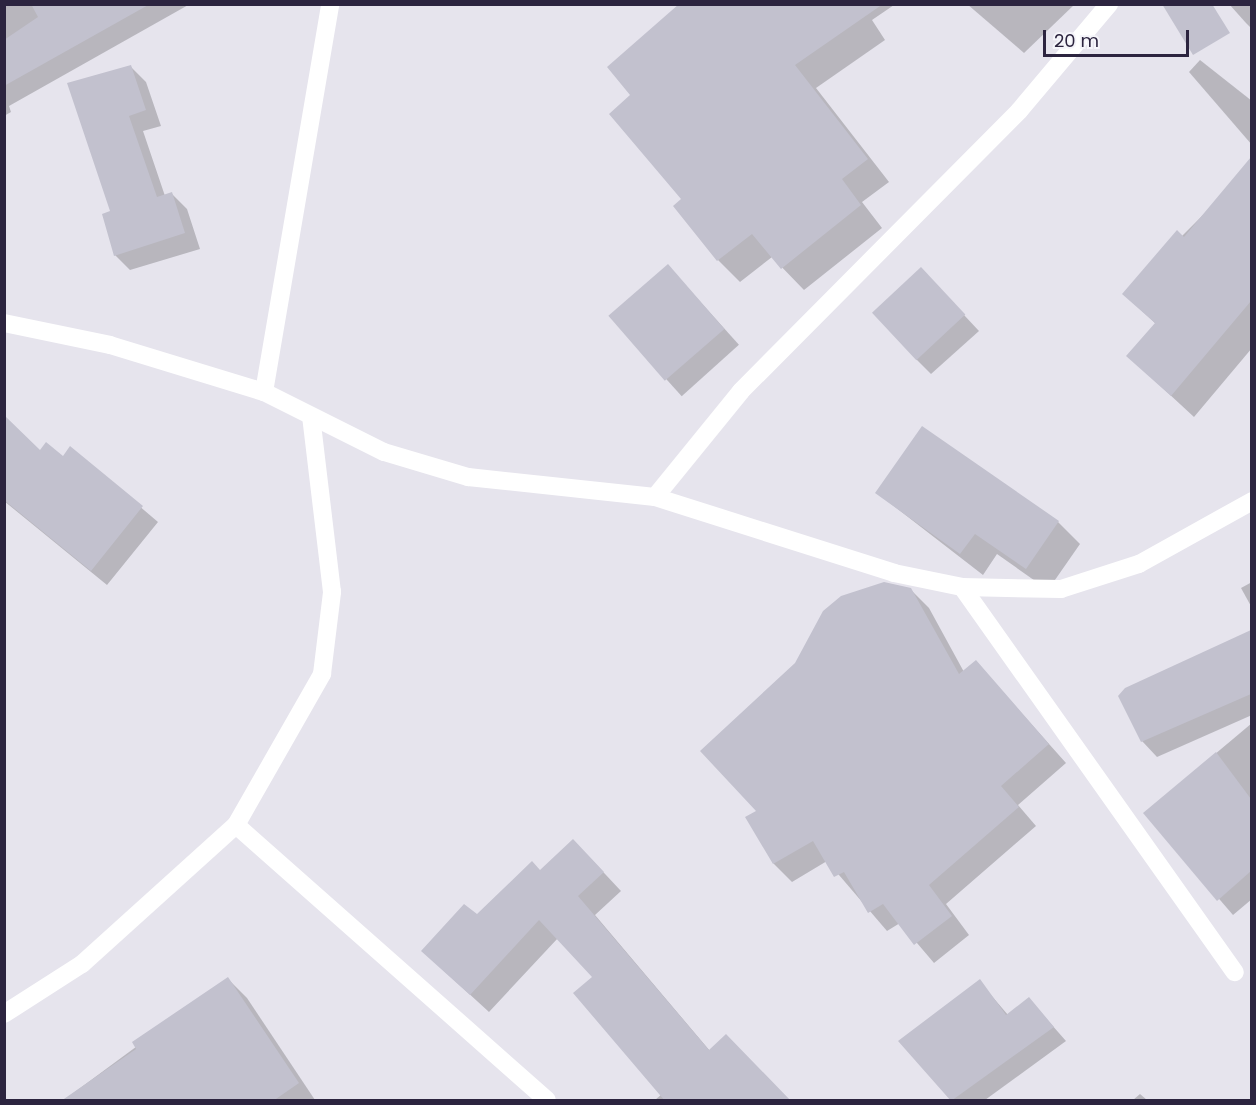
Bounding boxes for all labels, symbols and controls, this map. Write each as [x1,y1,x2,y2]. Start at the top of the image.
scale bar [1046,18,1192,56]
text: 20 m [1054,28,1099,53]

